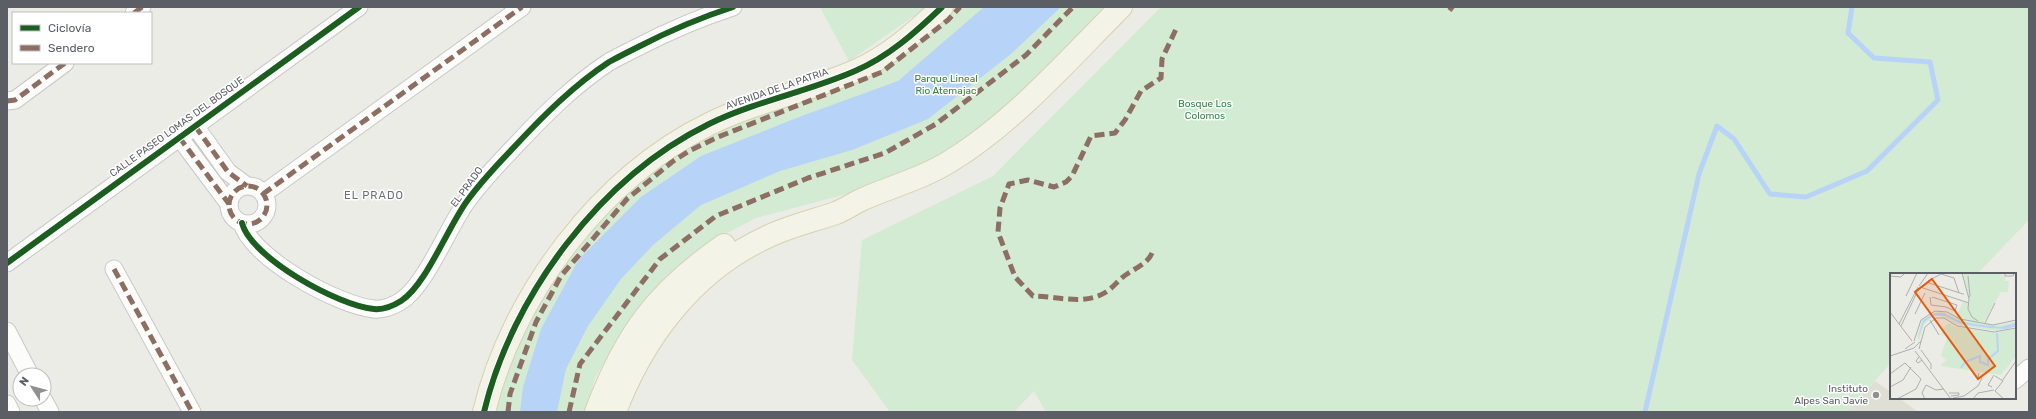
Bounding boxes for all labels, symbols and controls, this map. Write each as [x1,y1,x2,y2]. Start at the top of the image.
legend [12,12,152,64]
text: Ciclovía [48,21,91,35]
text: Sendero [48,41,95,55]
street label: AVENIDA DE LA PATRIA [724,66,830,112]
park label: Parque Lineal Rio Atemajac [914,73,978,97]
street label: CALLE PASEO LOMAS DEL BOSQUE [108,74,246,180]
park label: Bosque Los Colomos [1178,98,1232,122]
street label: EL PRADO [448,164,486,210]
district label: EL PRADO [344,189,404,202]
inset map [1890,273,2016,399]
north arrow [12,367,52,407]
text: N [17,374,32,388]
place label: Instituto Alpes San Javie [1794,383,1868,407]
marker: Instituto Alpes San Javie [1871,390,1881,400]

